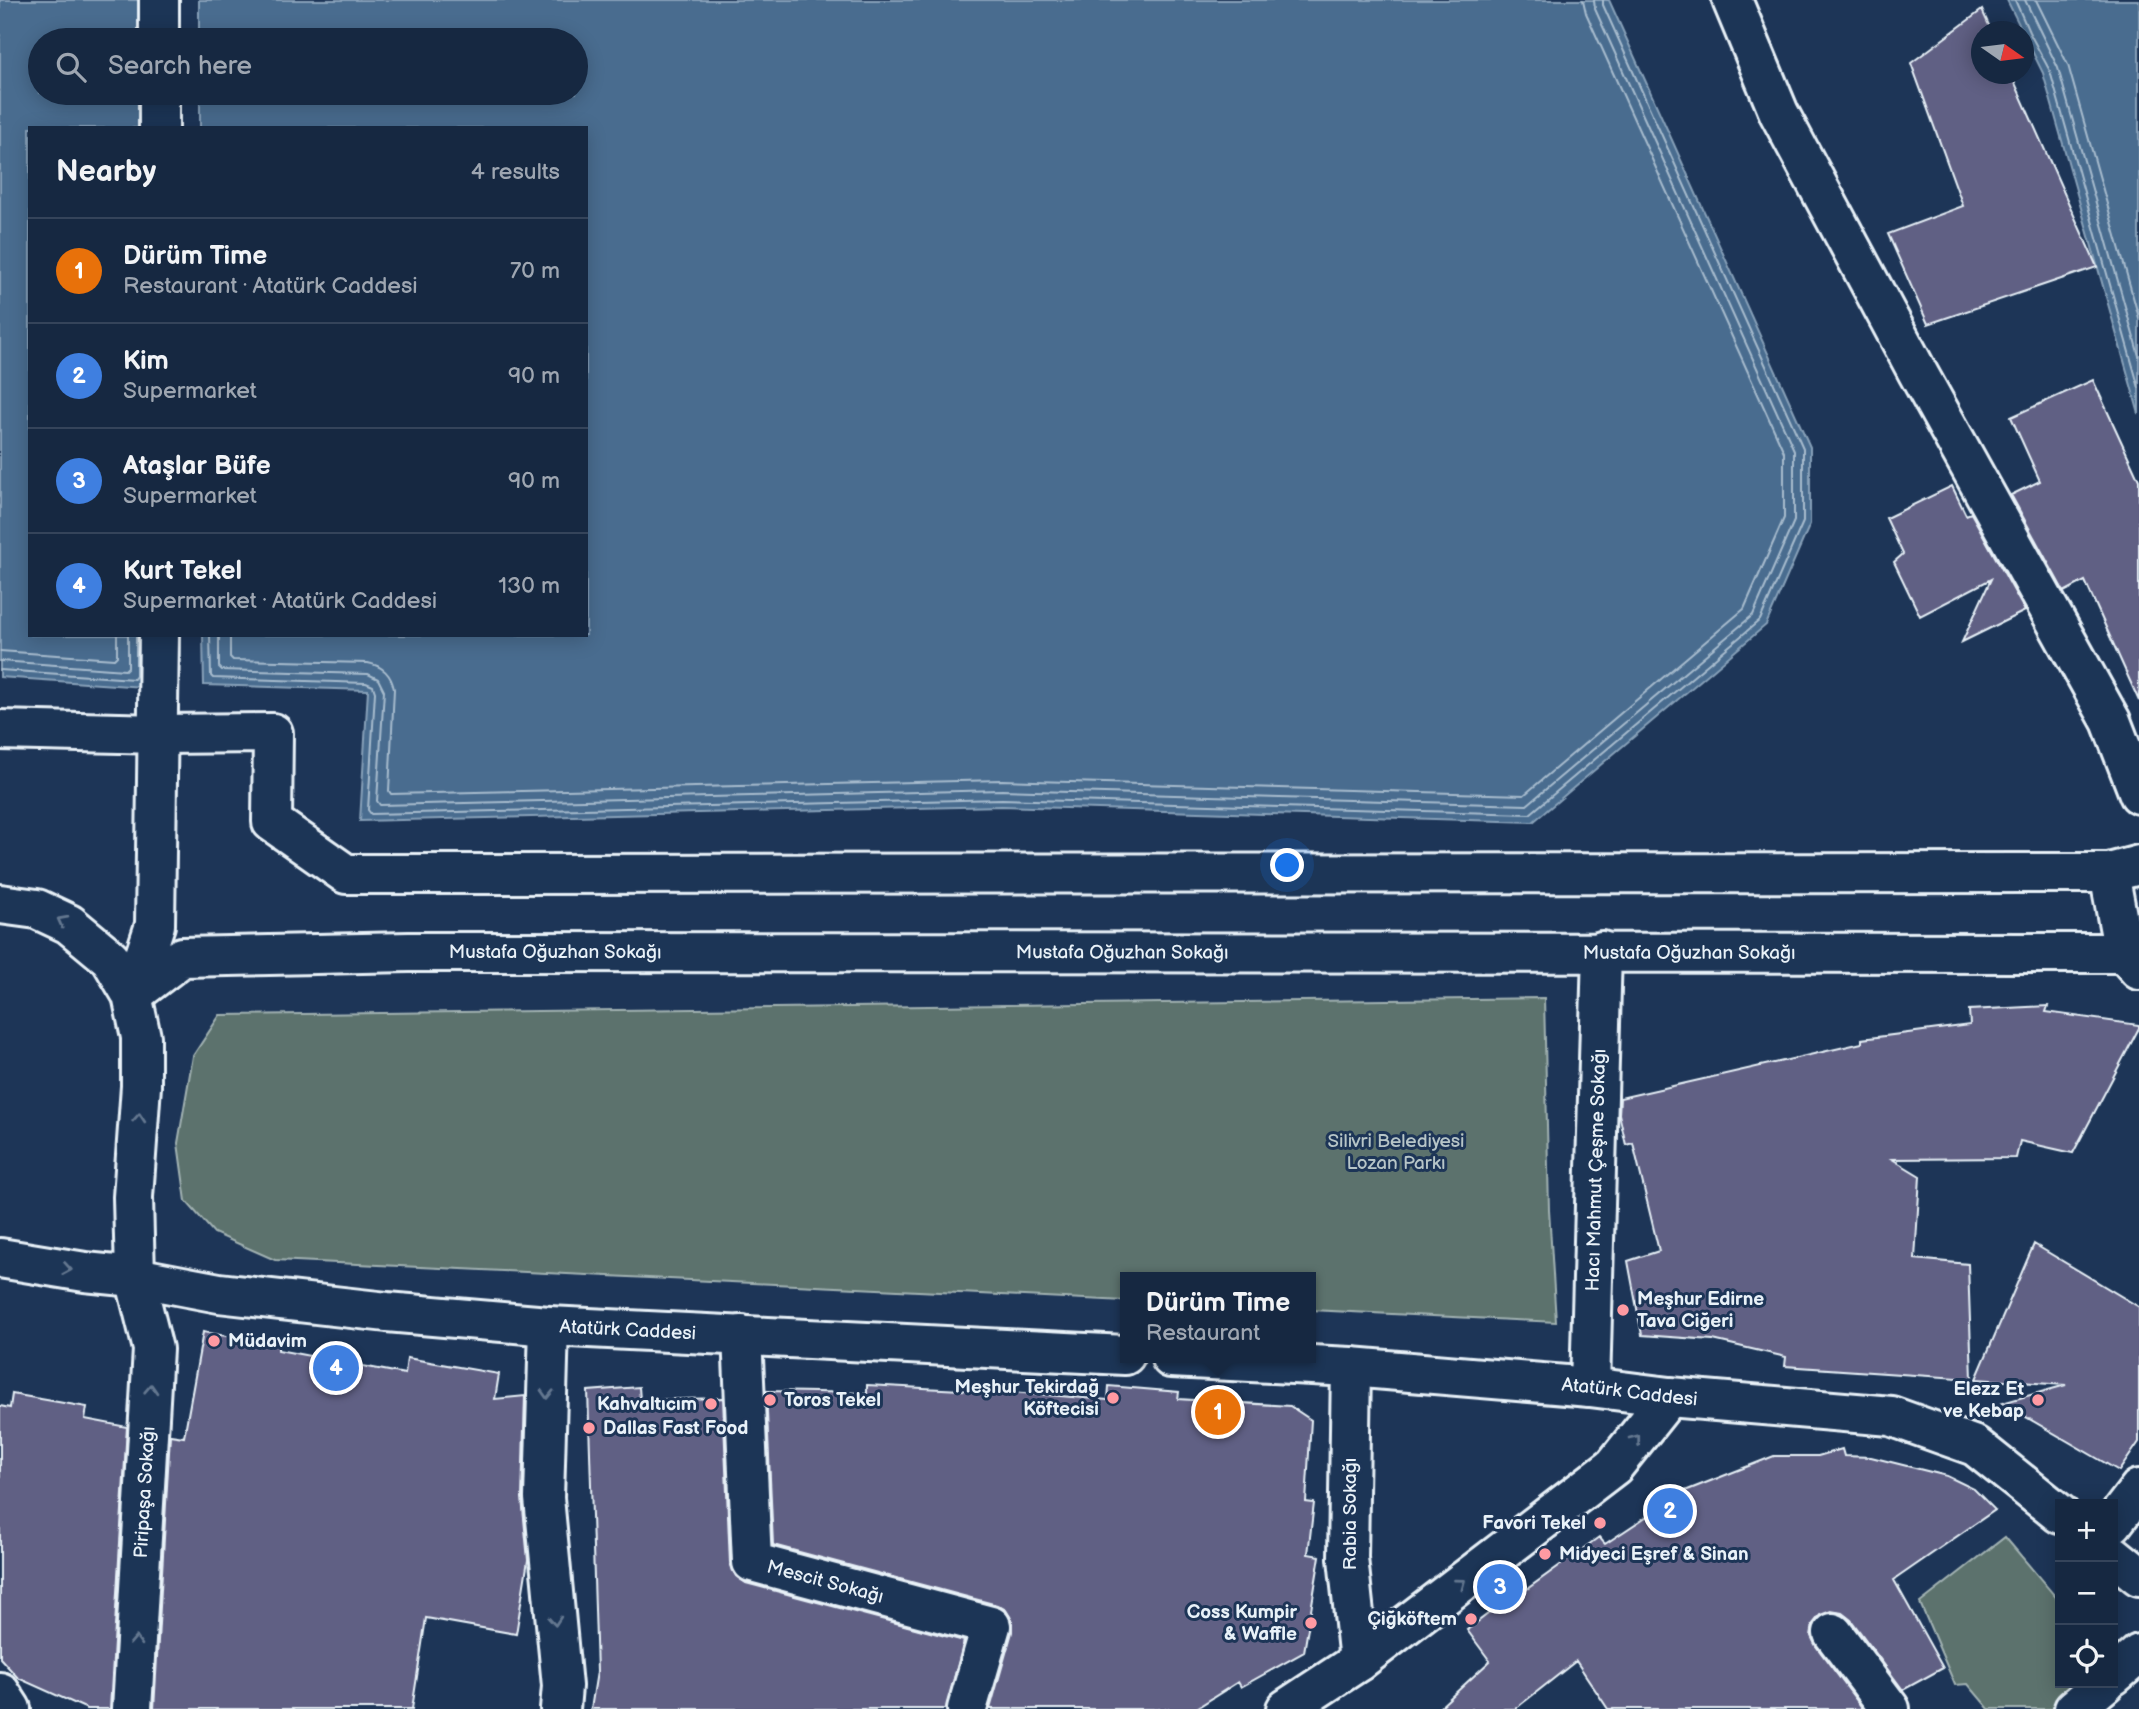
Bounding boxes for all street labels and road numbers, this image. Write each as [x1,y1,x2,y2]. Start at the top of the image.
street label: Mustafa Oğuzhan Sokağı [449,941,661,964]
street label: Mustafa Oğuzhan Sokağı [1016,941,1228,964]
street label: Mustafa Oğuzhan Sokağı [1583,941,1795,964]
street label: Hacı Mahmut Çeşme Sokağı [1581,1048,1611,1292]
street label: Atatürk Caddesi [559,1315,697,1345]
street label: Atatürk Caddesi [1561,1373,1698,1411]
street label: Piripaşa Sokağı [129,1426,160,1559]
street label: Rabia Sokağı [1339,1458,1362,1570]
street label: Mescit Sokağı [764,1555,886,1608]

